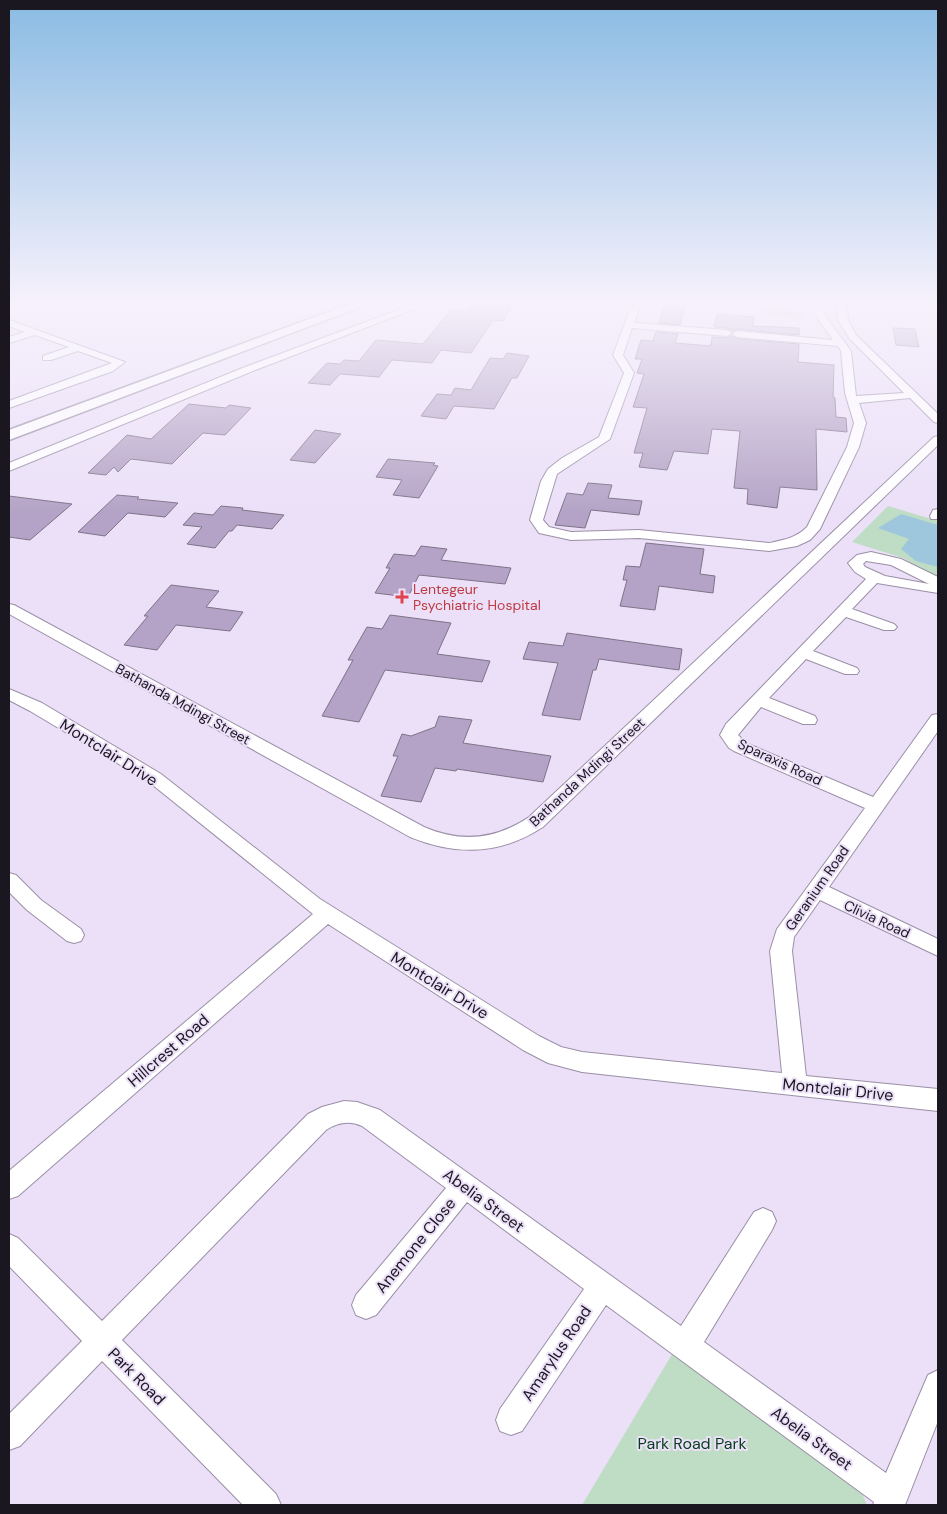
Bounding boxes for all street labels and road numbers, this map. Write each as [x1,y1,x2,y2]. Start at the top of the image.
street label: Bathanda Mdingi Street [112,659,254,749]
street label: Montclair Drive [56,714,162,791]
street label: Bathanda Mdingi Street [525,714,649,830]
street label: Sparaxis Road [735,735,825,789]
street label: Geranium Road [781,842,853,934]
street label: Clivia Road [841,896,913,942]
street label: Montclair Drive [387,947,493,1024]
street label: Hillcrest Road [123,1009,213,1091]
street label: Montclair Drive [781,1073,894,1106]
street label: Abelia Street [439,1164,528,1237]
street label: Anemone Close [370,1193,460,1297]
street label: Amarylus Road [517,1302,596,1405]
street label: Park Road [103,1343,170,1410]
street label: Abelia Street [767,1402,856,1475]

